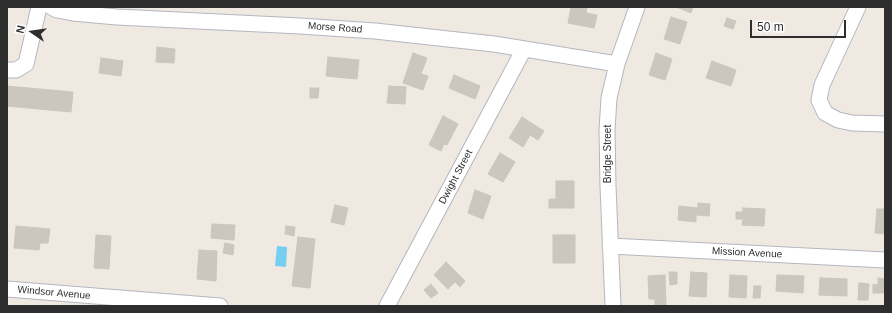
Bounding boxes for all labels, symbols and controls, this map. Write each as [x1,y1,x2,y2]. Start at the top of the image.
north arrow [12,12,52,52]
scale bar [752,12,848,38]
street label: Morse Road [307,20,363,36]
text: 50 m [757,20,784,34]
text: N [14,24,27,35]
street label: Bridge Street [602,125,614,183]
street label: Dwight Street [437,148,475,206]
street label: Mission Avenue [712,245,782,261]
street label: Windsor Avenue [17,284,91,302]

